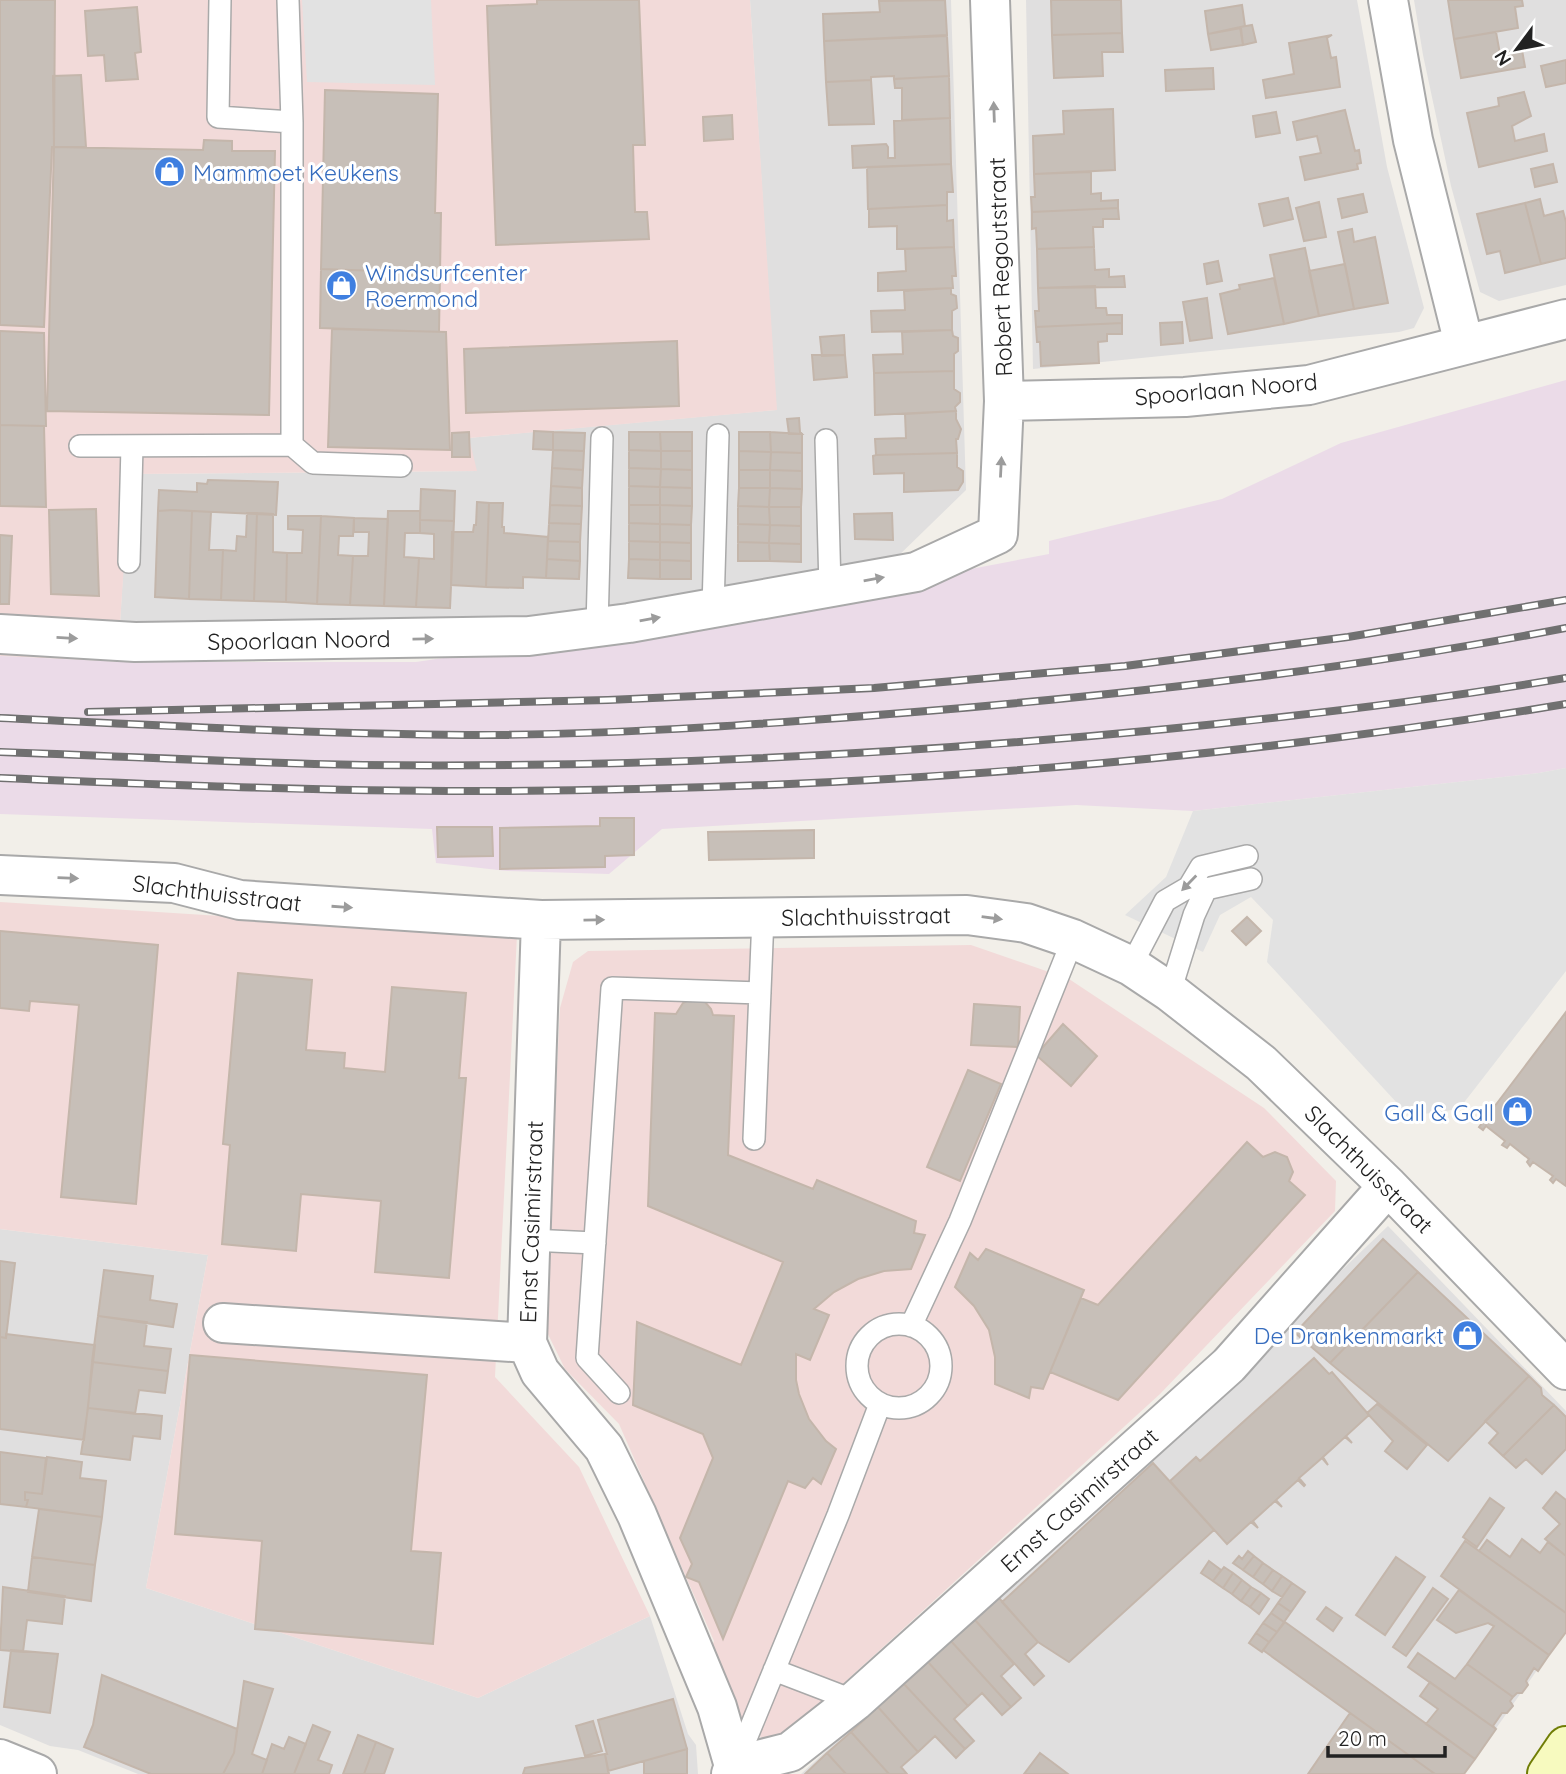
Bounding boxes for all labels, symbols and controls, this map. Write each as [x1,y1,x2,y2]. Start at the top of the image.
north arrow [1482,14,1552,84]
text: N [1489,46,1516,70]
one-way arrow [989,101,1000,123]
shop icon: Mammoet Keukens [153,155,187,189]
street label: Robert Regoutstraat [982,157,1018,377]
place label: Mammoet Keukens [193,158,399,187]
place label: Windsurfcenter Roermond [365,258,527,313]
shop icon: Windsurfcenter Roermond [325,268,359,302]
street label: Spoorlaan Noord [1133,367,1319,411]
one-way arrow [996,456,1007,478]
one-way arrow [863,573,885,584]
one-way arrow [639,613,661,624]
street label: Spoorlaan Noord [207,624,391,656]
one-way arrow [57,633,79,644]
one-way arrow [413,633,435,644]
street label: Slachthuisstraat [131,868,303,918]
one-way arrow [57,873,79,884]
one-way arrow [1181,874,1197,891]
street label: Slachthuisstraat [781,900,951,932]
one-way arrow [331,902,353,913]
one-way arrow [982,913,1004,924]
one-way arrow [583,914,605,925]
shop icon: Gall & Gall [1500,1095,1534,1129]
place label: Gall & Gall [1384,1098,1494,1127]
street label: Slachthuisstraat [1299,1099,1439,1239]
street label: Ernst Casimirstraat [513,1120,549,1324]
shop icon: De Drankenmarkt [1450,1318,1484,1352]
place label: De Drankenmarkt [1254,1321,1444,1350]
street label: Ernst Casimirstraat [994,1421,1164,1579]
scale bar [1328,1714,1445,1758]
text: 20 m [1338,1725,1387,1751]

